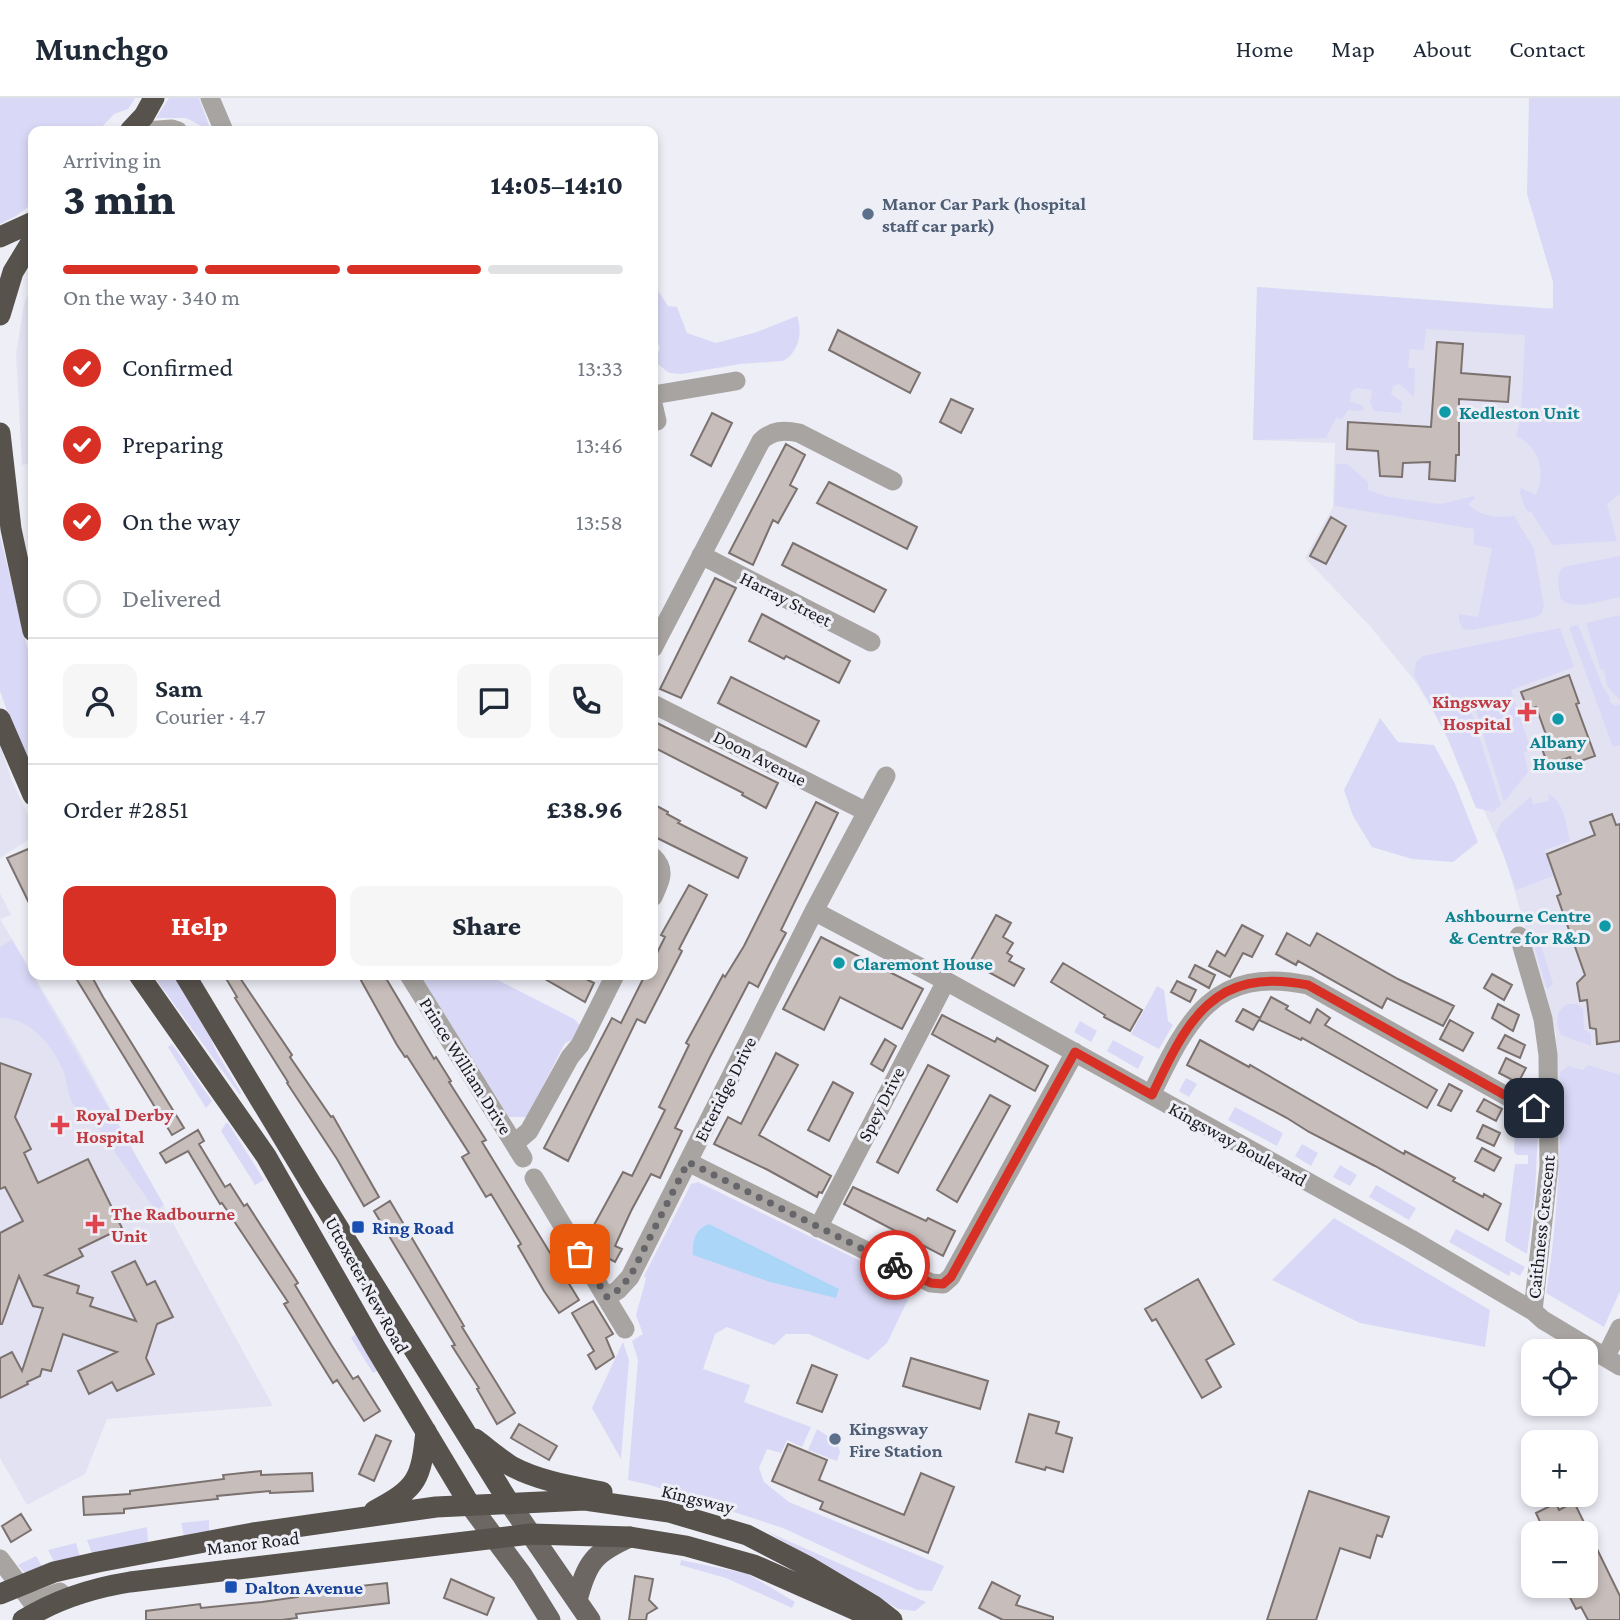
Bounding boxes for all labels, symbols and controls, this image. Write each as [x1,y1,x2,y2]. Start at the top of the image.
text: Munchgo [35,30,169,67]
text: Home [1236,35,1293,62]
text: Map [1331,35,1375,62]
text: About [1413,35,1471,62]
text: Contact [1509,35,1585,62]
text: Arriving in [63,147,161,173]
text: 14:05–14:10 [490,171,623,200]
text: 3 min [63,173,175,224]
place label: Manor Car Park (hospital staff car park) [882,193,1086,237]
marker: Manor Car Park (hospital staff car park) [860,206,876,222]
text: On the way · 340 m [63,284,240,310]
icon: check [63,349,101,387]
text: Confirmed [122,353,233,382]
text: 13:33 [577,355,623,381]
place label: Kedleston Unit [1459,402,1580,423]
marker: Kedleston Unit [1437,404,1453,420]
icon: check [63,426,101,464]
text: Preparing [122,430,223,459]
text: 13:46 [576,432,623,458]
icon: check [63,503,101,541]
text: On the way [122,507,240,536]
text: 13:58 [576,509,623,535]
street label: Harray Street [737,567,836,631]
text: Delivered [122,584,221,613]
button: person [63,664,137,738]
button: chat [457,664,531,738]
button: phone [549,664,623,738]
text: Sam [155,674,203,703]
place label: Kingsway Hospital [1432,691,1512,734]
marker: Kingsway Hospital [1517,702,1537,722]
text: Courier · 4.7 [155,703,266,729]
marker: Albany House [1550,711,1566,727]
street label: Doon Avenue [710,726,810,790]
place label: Albany House [1529,731,1587,774]
text: Order #2851 [63,795,188,824]
text: £38.96 [546,795,623,824]
button: Help [63,886,336,966]
button: Share [350,886,623,966]
place label: Ashbourne Centre & Centre for R&D [1444,905,1591,948]
marker: Ashbourne Centre & Centre for R&D [1597,918,1613,934]
place label: Claremont House [853,953,993,974]
marker: Claremont House [831,955,847,971]
street label: Prince William Drive [415,994,517,1138]
street label: Etteridge Drive [690,1033,760,1145]
street label: Spey Drive [853,1063,909,1145]
pin [1504,1078,1564,1138]
icon: home [1515,1089,1553,1127]
street label: Kingsway Boulevard [1165,1097,1311,1191]
place label: Royal Derby Hospital [76,1104,174,1147]
marker: Royal Derby Hospital [50,1115,70,1135]
street label: Caithness Crescent [1523,1153,1559,1300]
place label: The Radbourne Unit [111,1203,235,1246]
street label: Uttoxeter New Road [321,1213,413,1357]
marker: The Radbourne Unit [85,1214,105,1234]
place label: Ring Road [372,1217,455,1238]
marker: Ring Road [350,1219,366,1235]
pin [550,1224,610,1284]
courier [860,1230,930,1300]
icon: bag [561,1235,599,1273]
icon: bike [876,1246,914,1284]
map controls [1521,1339,1598,1598]
button: locate [1521,1339,1598,1416]
place label: Kingsway Fire Station [849,1418,943,1461]
button: + [1521,1430,1598,1507]
marker: Kingsway Fire Station [827,1431,843,1447]
street label: Kingsway [660,1480,737,1518]
button: − [1521,1521,1598,1598]
street label: Manor Road [206,1527,300,1559]
place label: Dalton Avenue [245,1577,363,1598]
marker: Dalton Avenue [223,1579,239,1595]

